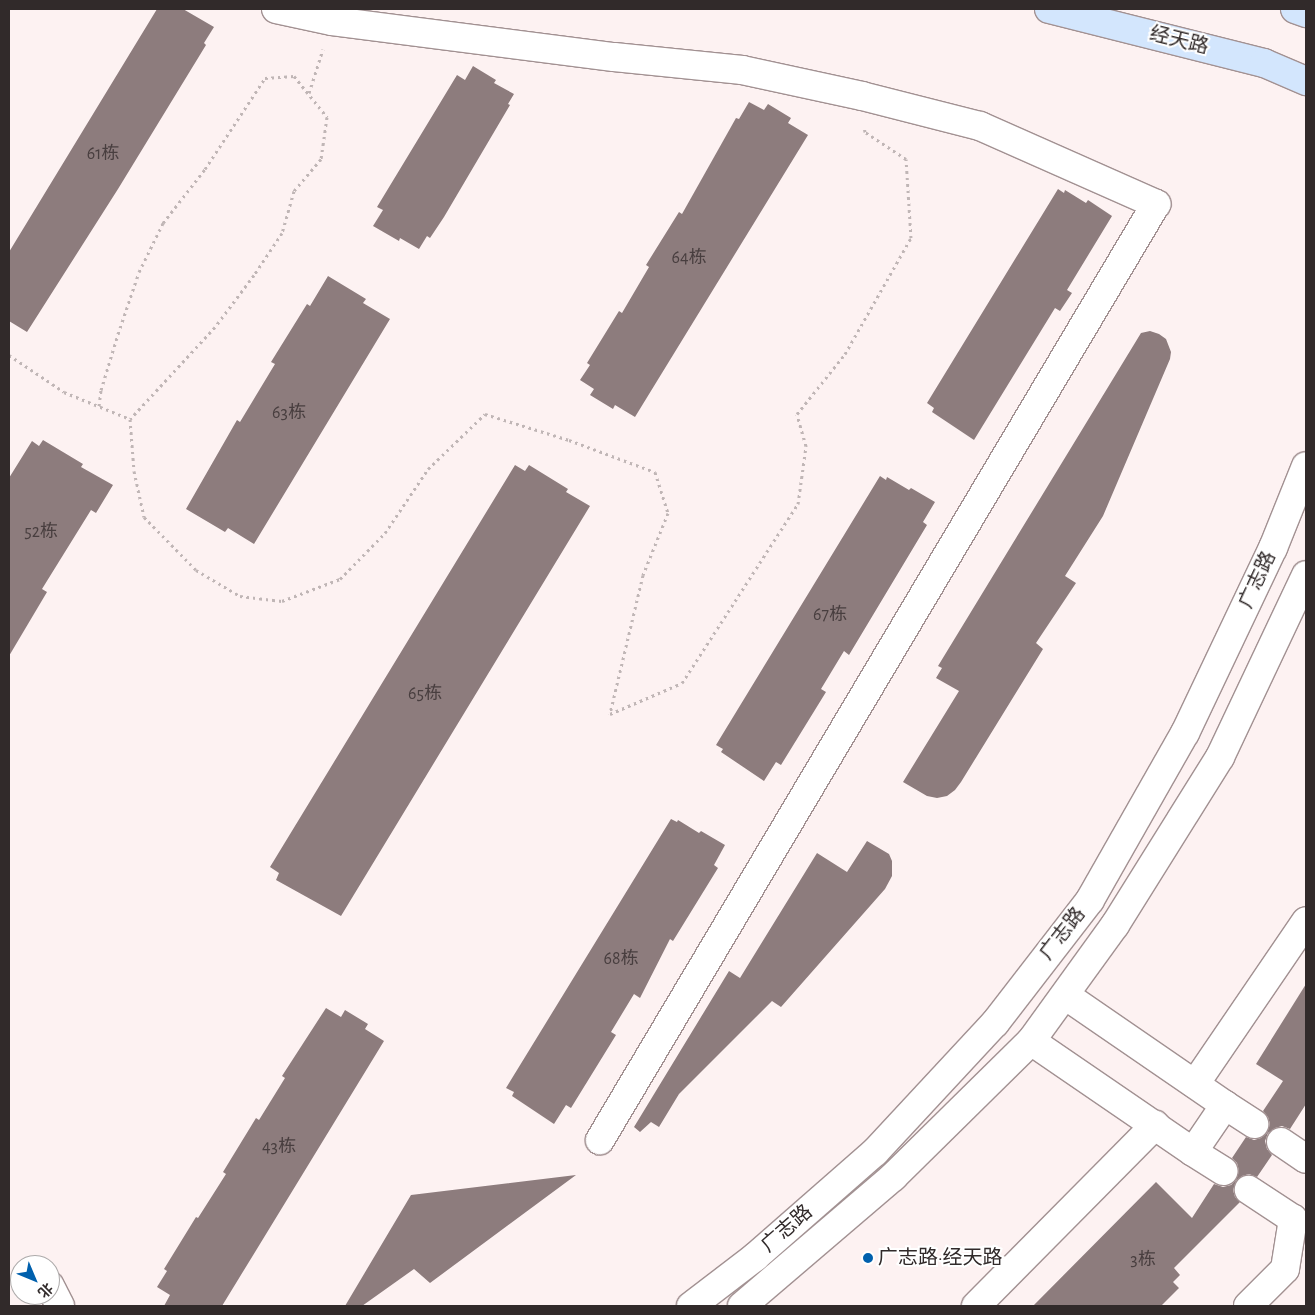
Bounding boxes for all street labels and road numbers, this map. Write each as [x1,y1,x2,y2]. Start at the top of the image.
street label: 经天路 [1147,22,1211,60]
street label: 广志路 [1234,548,1282,612]
street label: 广志路 [1035,903,1091,965]
street label: 广志路 [756,1200,818,1258]

